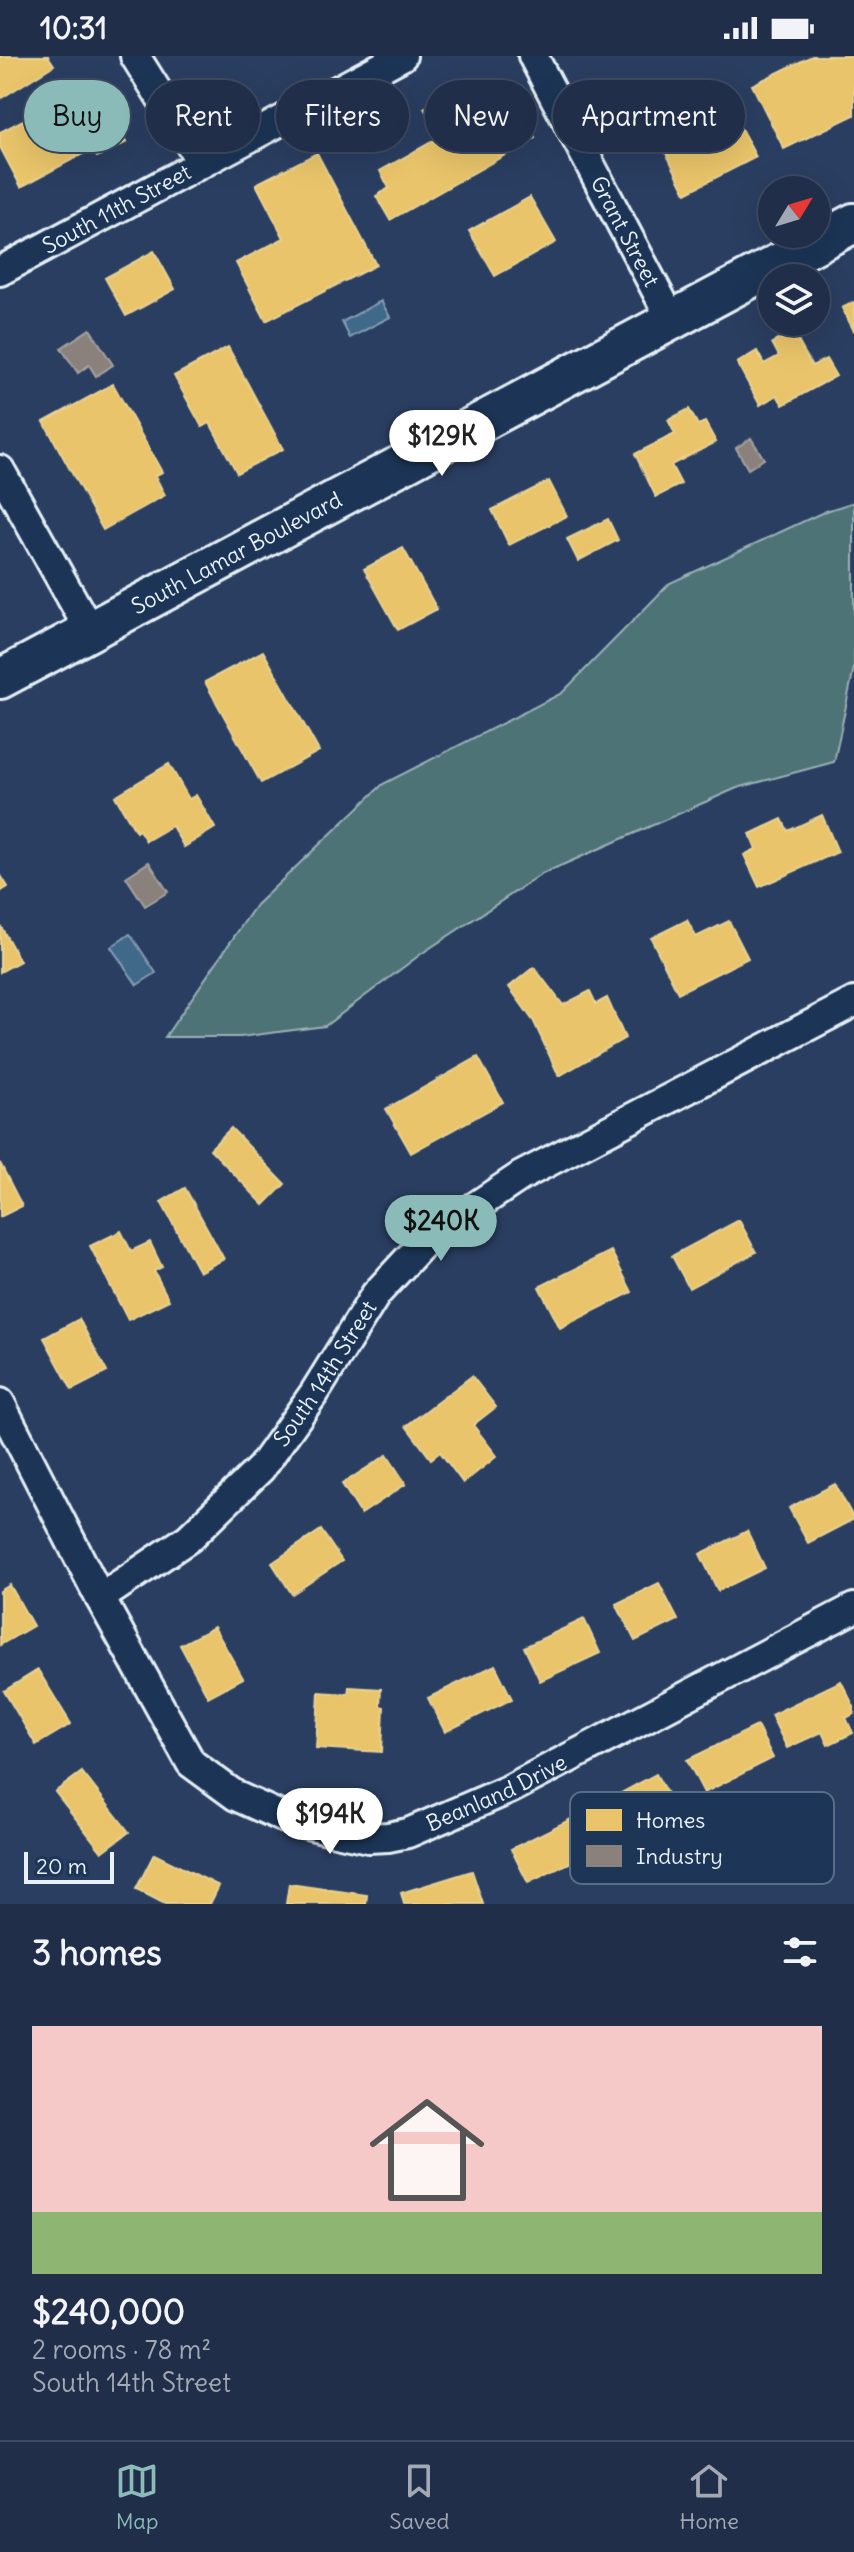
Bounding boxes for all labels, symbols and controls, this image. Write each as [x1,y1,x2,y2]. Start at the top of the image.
text: 10:31 [40,9,107,47]
chip: Buy [24,80,130,152]
chip: Rent [146,80,260,152]
chip: Filters [276,80,409,152]
chip: New [425,80,537,152]
chip: Apartment [553,80,745,152]
street label: South 11th Street [37,158,196,260]
street label: Grant Street [585,171,666,291]
north arrow [758,176,830,248]
map controls [758,176,830,336]
button: layers [758,264,830,336]
pin: $129K [386,410,498,478]
text: $129K [407,419,477,452]
street label: South Lamar Boulevard [126,485,347,620]
pin: $240K [385,1195,497,1263]
text: $240K [403,1204,479,1237]
street label: South 14th Street [267,1295,382,1452]
street label: Beanland Drive [422,1748,571,1838]
pin: $194K [274,1788,386,1856]
legend [570,1792,834,1884]
text: $194K [295,1797,365,1830]
text: Homes [636,1806,705,1834]
text: Industry [636,1842,723,1870]
scale bar [24,1848,114,1884]
text: 20 m [36,1852,87,1880]
icon: filters [778,1930,822,1974]
text: 3 homes [32,1931,162,1974]
icon: home [355,2078,499,2222]
text: $240,000 [32,2290,185,2333]
text: 2 rooms · 78 m² [32,2333,211,2366]
text: South 14th Street [32,2366,231,2399]
tab: Map [115,2459,159,2535]
tab: Saved [389,2459,449,2535]
tab: Home [680,2459,739,2535]

